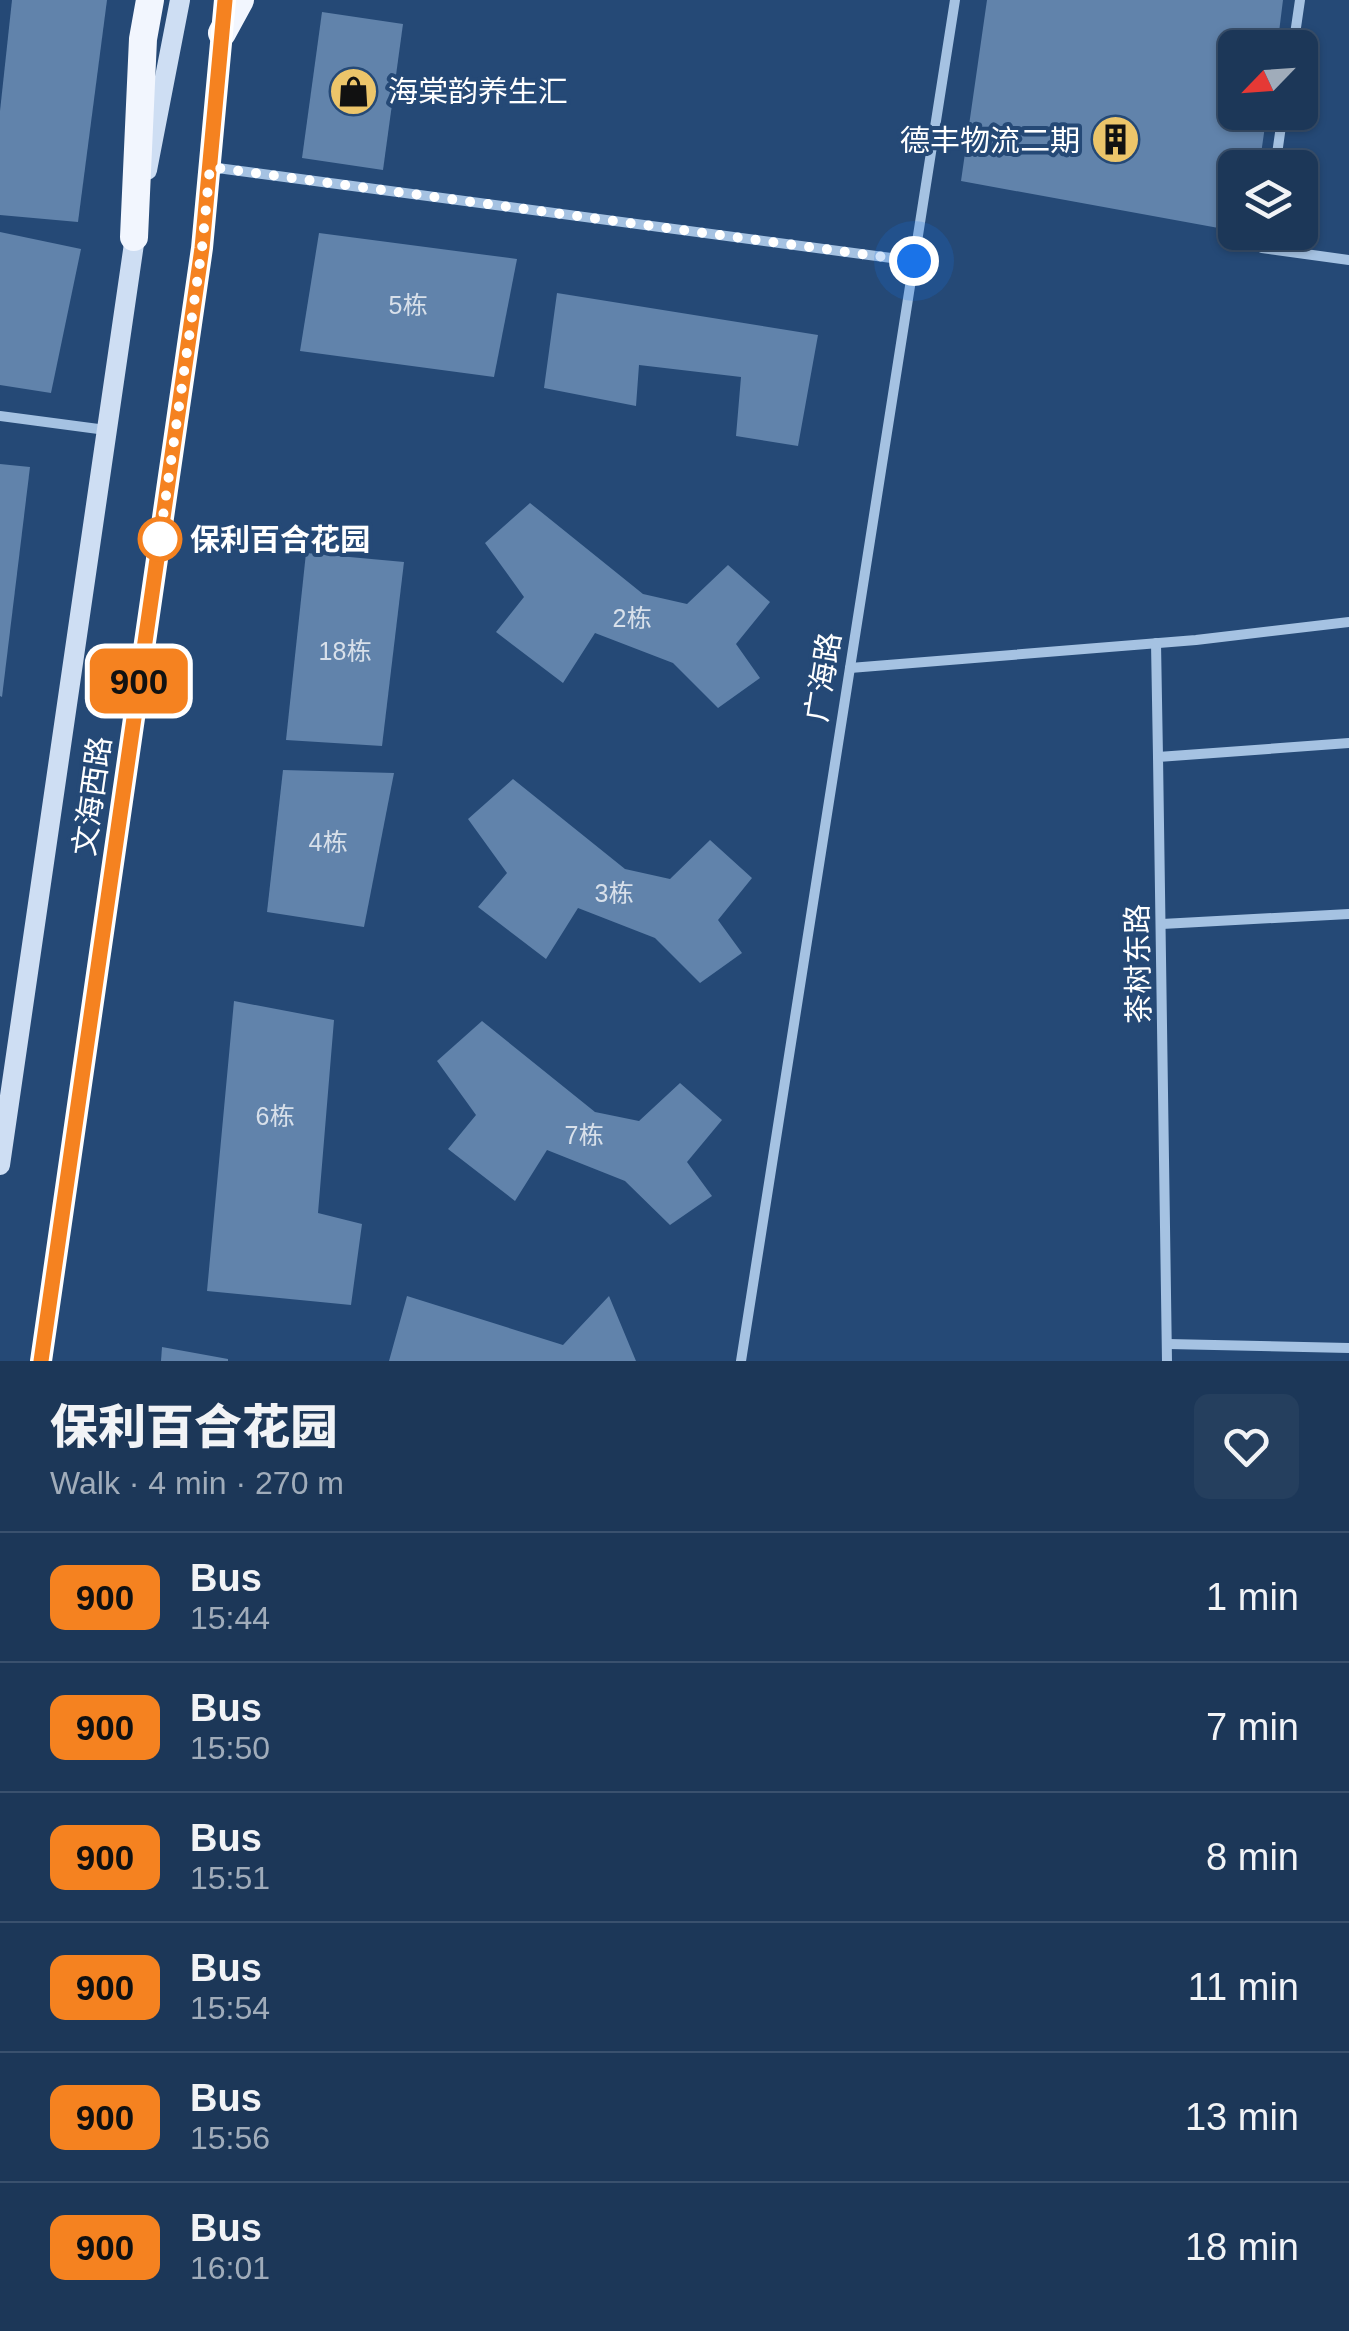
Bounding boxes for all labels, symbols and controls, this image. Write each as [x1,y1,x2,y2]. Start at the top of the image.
north arrow [1218,30,1318,130]
map controls [1218,30,1318,250]
shop icon: 海棠韵养生汇 [327,65,379,117]
place label: 海棠韵养生汇 [388,75,568,108]
building icon: 德丰物流二期 [1089,114,1141,166]
place label: 德丰物流二期 [900,124,1080,157]
button: layers [1218,150,1318,250]
your location [889,236,939,286]
house number: 5栋 [389,291,427,319]
marker: 保利百合花园 [139,518,181,560]
place label: 保利百合花园 [190,523,370,556]
house number: 2栋 [613,604,651,632]
street label: 广海路 [800,630,846,724]
house number: 18栋 [319,637,371,665]
line badge: 900 [82,648,196,714]
text: 900 [110,662,168,701]
street label: 文海西路 [67,734,117,858]
house number: 4栋 [309,828,347,856]
house number: 3栋 [595,879,633,907]
street label: 茶树东路 [1120,904,1156,1024]
house number: 6栋 [256,1102,294,1130]
house number: 7栋 [565,1121,603,1149]
button: heart [1194,1394,1299,1499]
text: 保利百合花园 [50,1401,338,1454]
text: Walk · 4 min · 270 m [50,1465,344,1501]
text: Bus [190,1557,262,1599]
text: 1 min [1206,1576,1299,1618]
text: 900 [76,1578,134,1617]
text: 15:44 [190,1600,270,1636]
text: Bus [190,1687,262,1729]
text: 7 min [1206,1706,1299,1748]
text: 900 [76,1708,134,1747]
text: 15:50 [190,1730,270,1766]
text: Bus [190,1817,262,1859]
text: 8 min [1206,1836,1299,1878]
text: 900 [76,1838,134,1877]
text: 15:51 [190,1860,270,1896]
text: Bus [190,1947,262,1989]
text: 11 min [1188,1966,1299,2008]
text: 900 [76,1968,134,2007]
text: 15:54 [190,1990,270,2026]
text: Bus [190,2077,262,2119]
text: 13 min [1185,2096,1299,2138]
text: 900 [76,2098,134,2137]
text: 15:56 [190,2120,270,2156]
text: Bus [190,2207,262,2249]
text: 18 min [1185,2226,1299,2268]
text: 900 [76,2228,134,2267]
text: 16:01 [190,2250,270,2286]

